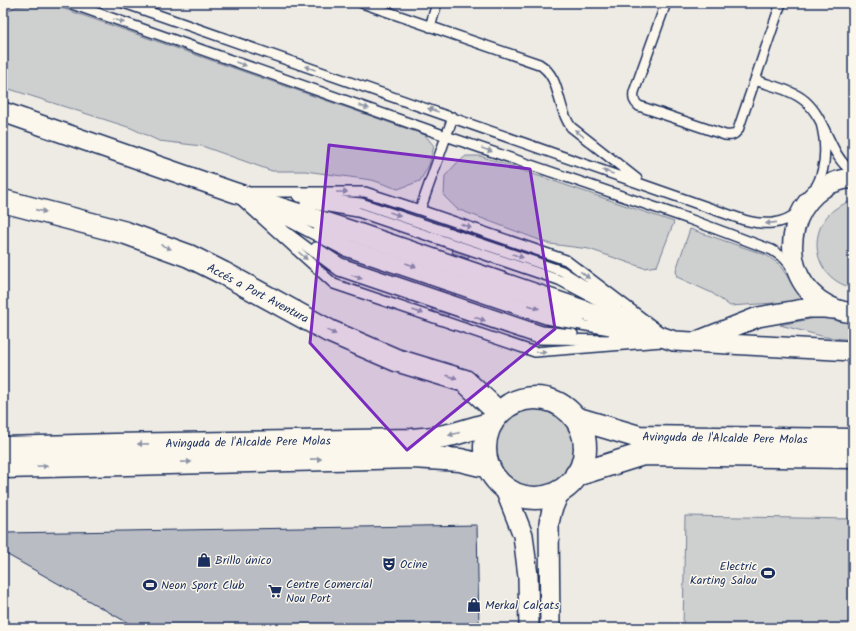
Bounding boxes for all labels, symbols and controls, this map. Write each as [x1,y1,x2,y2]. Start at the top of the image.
one-way arrow [113,18,125,24]
one-way arrow [236,61,248,67]
one-way arrow [303,64,315,70]
one-way arrow [358,104,370,110]
one-way arrow [426,107,438,113]
one-way arrow [574,129,585,138]
one-way arrow [481,147,493,153]
one-way arrow [602,168,614,174]
one-way arrow [336,189,349,195]
one-way arrow [35,209,47,215]
one-way arrow [390,211,402,217]
one-way arrow [765,220,777,227]
one-way arrow [460,223,472,229]
one-way arrow [160,245,172,251]
one-way arrow [298,251,308,261]
one-way arrow [513,253,525,259]
street label: Accés a Port Aventura [203,258,313,329]
one-way arrow [405,263,417,269]
one-way arrow [580,271,591,279]
one-way arrow [351,274,363,280]
one-way arrow [528,305,540,311]
one-way arrow [412,310,424,316]
one-way arrow [474,316,486,322]
one-way arrow [325,329,337,335]
one-way arrow [535,348,547,355]
one-way arrow [447,374,459,380]
street label: Avinguda de l'Alcalde Pere Molas [642,428,808,449]
one-way arrow [448,431,460,437]
street label: Avinguda de l'Alcalde Pere Molas [165,432,331,453]
one-way arrow [136,441,149,447]
one-way arrow [310,456,323,462]
one-way arrow [180,459,193,465]
one-way arrow [36,462,48,469]
place label: Brillo único [215,551,271,570]
shop icon: Brillo único [196,552,212,568]
place label: Ocine [400,555,428,574]
theatre icon: Ocine [381,556,397,572]
place label: Electric Karting Salou [690,557,757,590]
sports icon: Electric Karting Salou [760,565,776,581]
place label: Centre Comercial Nou Port [286,575,372,608]
place label: Neon Sport Club [161,576,245,595]
sports icon: Neon Sport Club [142,577,158,593]
supermarket icon: Centre Comercial Nou Port [267,583,283,599]
place label: Merkal Calçats [485,596,559,615]
shop icon: Merkal Calçats [466,597,482,613]

